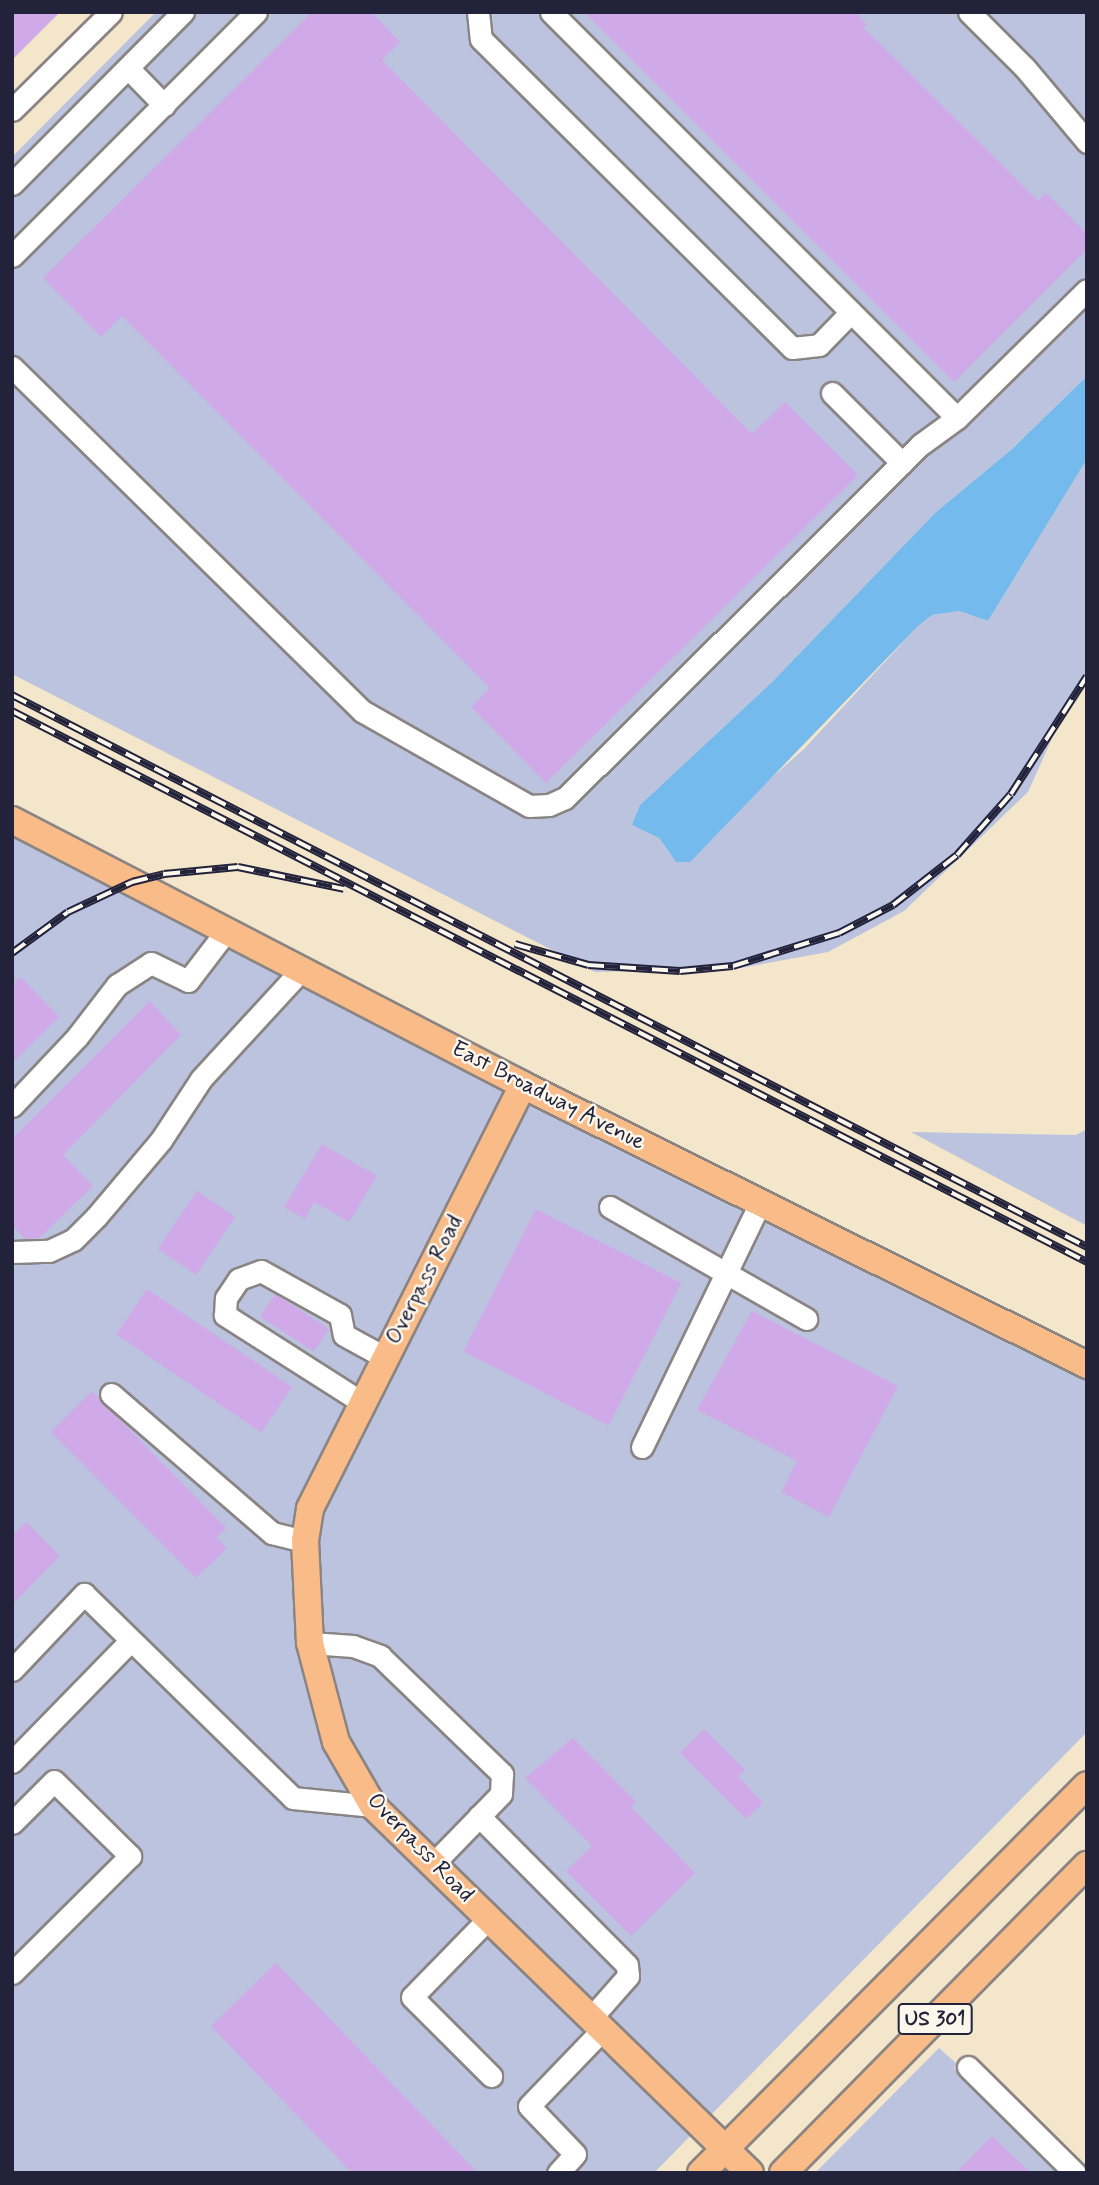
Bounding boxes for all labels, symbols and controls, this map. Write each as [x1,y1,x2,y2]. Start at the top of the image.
street label: East Broadway Avenue [445,1034,651,1158]
street label: Overpass Road [381,1211,469,1349]
street label: Overpass Road [361,1788,479,1908]
road number: US 301 [897,2002,974,2036]

